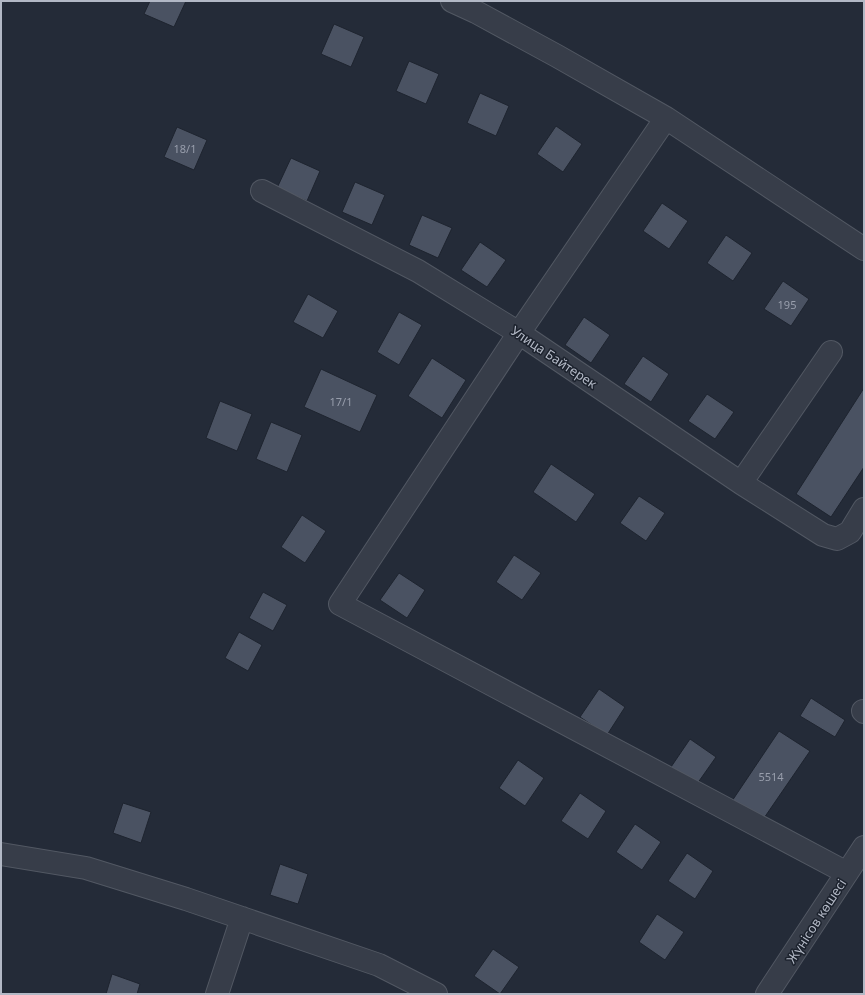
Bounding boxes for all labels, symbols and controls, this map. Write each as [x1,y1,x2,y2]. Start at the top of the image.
house number: 18/1 [174,141,196,156]
house number: 195 [778,297,796,312]
street label: Улица Байтерек [508,322,601,392]
house number: 17/1 [330,394,352,409]
house number: 5514 [758,769,784,784]
street label: Жүнісов көшесі [782,875,850,967]

